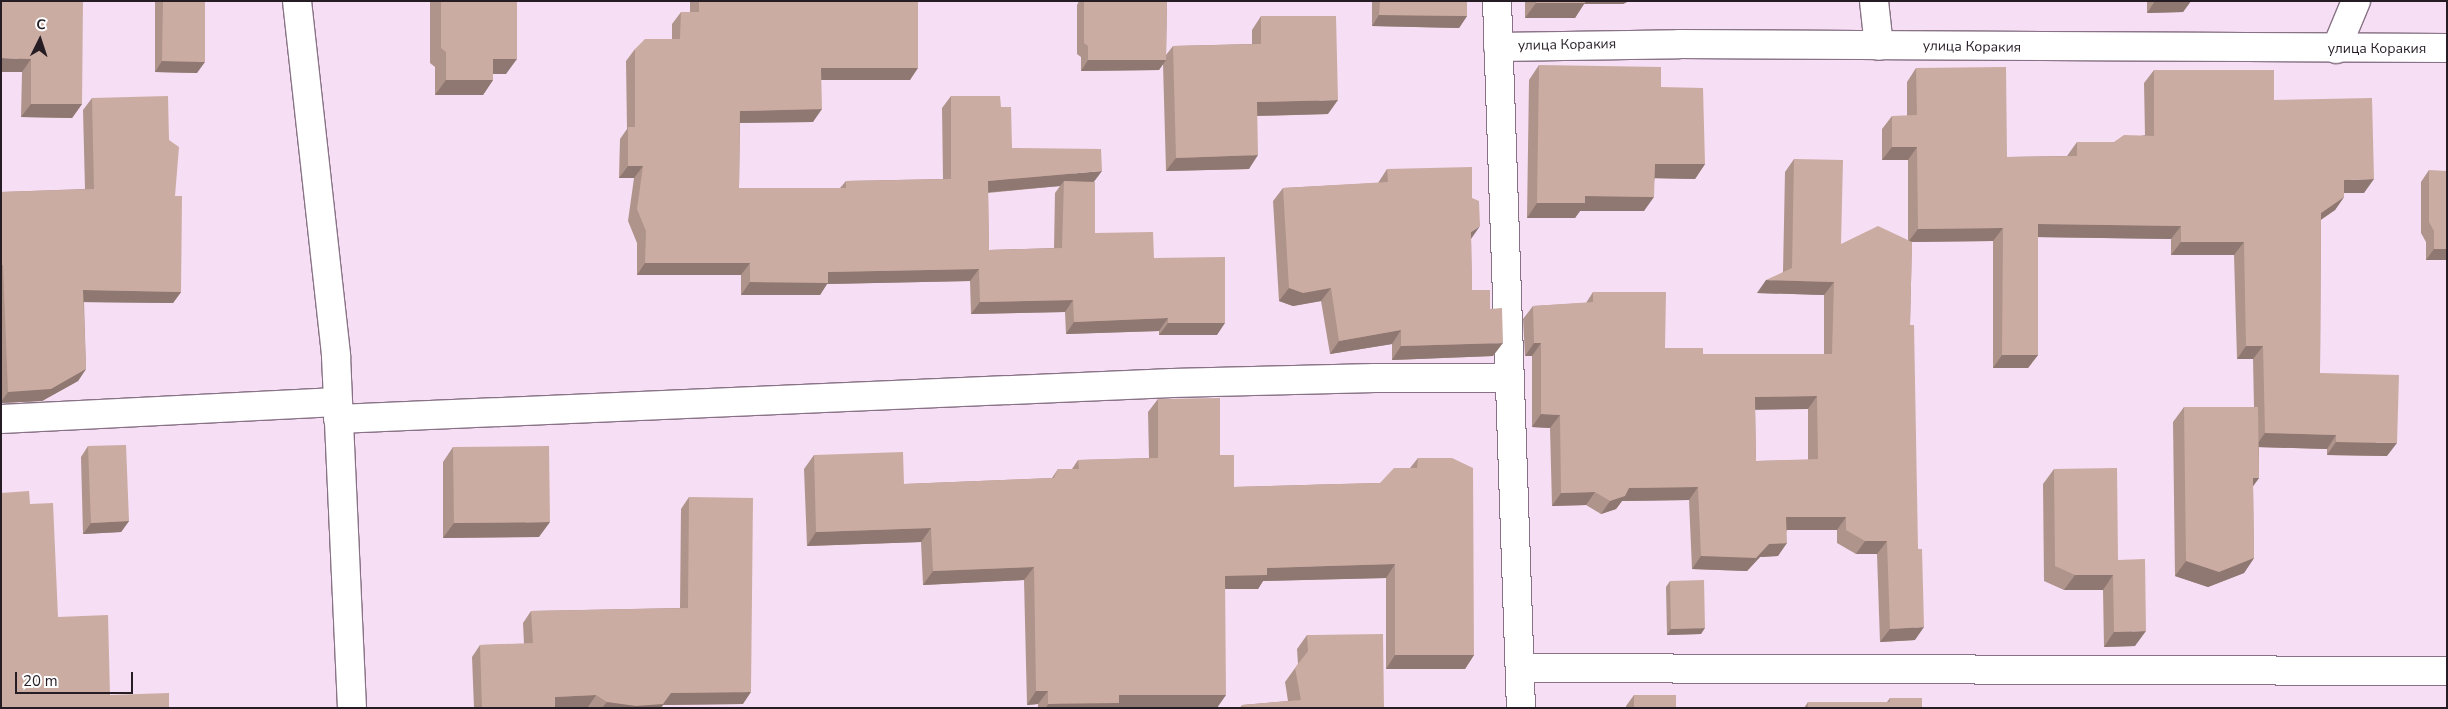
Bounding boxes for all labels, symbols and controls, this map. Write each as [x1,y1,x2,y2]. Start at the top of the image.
north arrow [15,15,65,65]
text: С [36,15,46,34]
street label: улица Коракия [1518,36,1616,54]
street label: улица Коракия [1923,38,2021,56]
street label: улица Коракия [2328,41,2426,57]
scale bar [18,662,135,694]
text: 20 m [23,671,58,691]

